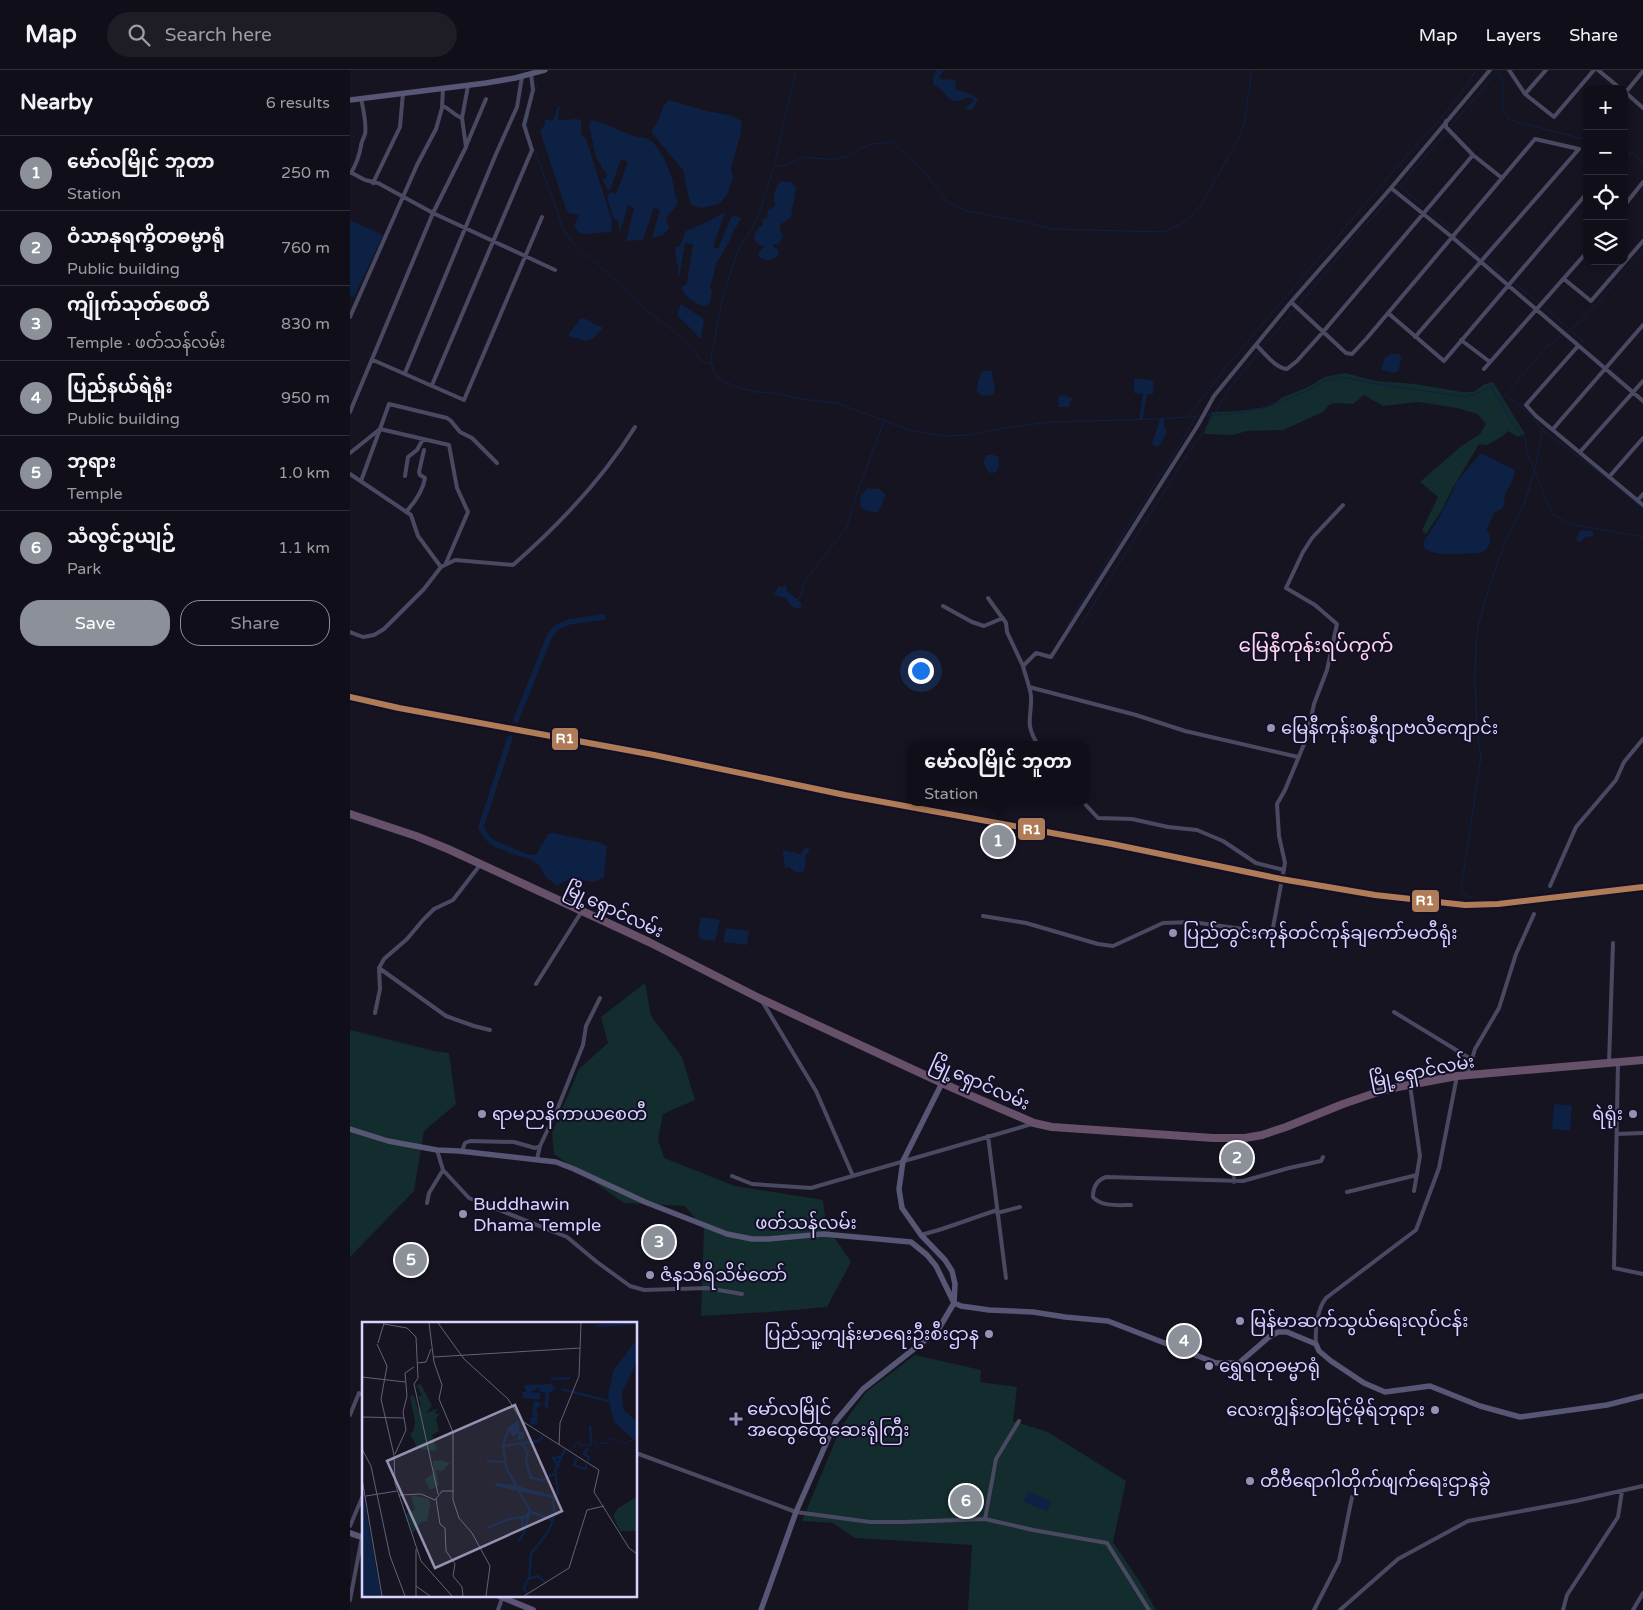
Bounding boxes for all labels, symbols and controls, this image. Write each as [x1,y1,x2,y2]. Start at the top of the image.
search box [107,12,457,57]
text: Map [25,20,77,49]
icon: search [125,21,153,49]
text: Search here [165,24,272,46]
text: Map [1419,24,1458,46]
text: Layers [1486,24,1541,46]
text: Share [1569,24,1618,46]
map controls [1583,85,1628,265]
button: + [1583,85,1628,130]
text: Nearby [20,90,93,115]
text: 6 results [266,93,330,113]
button: − [1583,130,1628,175]
text: မော်လမြိုင် ဘူတာ [67,151,215,173]
text: 1 [31,163,41,183]
text: 250 m [281,163,330,183]
button: locate [1583,175,1628,220]
text: Station [67,184,121,204]
button: layers [1583,220,1628,265]
text: ဝံသာနုရက္ခိတဓမ္မာရုံ [67,226,225,248]
text: 2 [31,238,41,258]
text: 760 m [281,238,330,258]
text: Public building [67,259,180,279]
text: ကျိုက်သုတ်စေတီ [67,294,210,316]
text: 3 [31,314,41,334]
text: 830 m [281,314,330,334]
text: Temple · ဖတ်သန်လမ်း [67,333,225,353]
text: ပြည်နယ်ရဲရုံး [67,376,173,398]
text: 4 [31,388,41,408]
text: 950 m [281,388,330,408]
text: Public building [67,409,180,429]
text: ဘုရား [67,451,116,473]
text: 5 [31,463,41,483]
text: 1.0 km [278,463,330,483]
text: Temple [67,484,123,504]
text: သံလွင်ဥယျဉ် [67,526,176,548]
text: 6 [31,538,41,558]
text: 1.1 km [278,538,330,558]
text: Park [67,559,101,579]
button: Save [20,600,170,646]
button: Share [180,600,330,646]
district label: မြေနီကုန်းရပ်ကွက် [1239,631,1393,662]
your location [908,658,934,684]
place label: မြေနီကုန်းစန္နီဂျာဗလီကျောင်း [1281,714,1498,744]
marker: မြေနီကုန်းစန္နီဂျာဗလီကျောင်း [1265,722,1277,734]
line badge: R1 [551,727,579,751]
text: R1 [556,730,574,747]
popup [907,741,1089,806]
text: မော်လမြိုင် ဘူတာ [924,751,1072,773]
text: Station [924,784,978,804]
line badge: R1 [1017,817,1046,841]
text: R1 [1023,821,1041,838]
pin: 1 [982,822,1014,860]
street label: မြို့ရှောင်လမ်း [559,875,668,946]
line badge: R1 [1411,889,1440,913]
text: R1 [1416,892,1434,909]
place label: ပြည်တွင်းကုန်တင်ကုန်ချကော်မတီရုံး [1183,919,1458,948]
marker: ပြည်တွင်းကုန်တင်ကုန်ချကော်မတီရုံး [1167,927,1179,939]
street label: မြို့ရှောင်လမ်း [1367,1047,1477,1096]
street label: မြို့ရှောင်လမ်း [925,1049,1034,1118]
place label: ရာမညနိကာယစေတီ [492,1100,647,1129]
place label: ရဲရုံး [1592,1103,1623,1129]
marker: ရာမညနိကာယစေတီ [476,1108,488,1120]
marker: ရဲရုံး [1627,1108,1639,1120]
pin: 2 [1221,1139,1253,1177]
place label: Buddhawin Dhama Temple [473,1193,601,1236]
marker: Buddhawin Dhama Temple [457,1208,469,1220]
street label: ဖတ်သန်လမ်း [755,1210,857,1238]
pin: 3 [643,1223,675,1261]
pin: 5 [395,1241,427,1279]
place label: ဇံနသီရိသိမ်တော် [660,1261,787,1290]
marker: ဇံနသီရိသိမ်တော် [644,1269,656,1281]
place label: မြန်မာဆက်သွယ်ရေးလုပ်ငန်း [1250,1308,1468,1336]
marker: မြန်မာဆက်သွယ်ရေးလုပ်ငန်း [1234,1315,1246,1327]
place label: ပြည်သူ့ကျန်းမာရေးဦးစီးဌာန [764,1320,979,1349]
inset map [362,1322,638,1598]
pin: 4 [1168,1322,1200,1360]
marker: ပြည်သူ့ကျန်းမာရေးဦးစီးဌာန [983,1328,995,1340]
place label: ရွှေရတုဓမ္မာရုံ [1219,1355,1320,1381]
marker: ရွှေရတုဓမ္မာရုံ [1203,1360,1215,1372]
place label: မော်လမြိုင် အထွေထွေဆေးရုံကြီး [747,1395,909,1445]
place label: လေးကျွန်းတမြင့်မိုရ်ဘုရား [1226,1396,1425,1427]
marker: လေးကျွန်းတမြင့်မိုရ်ဘုရား [1429,1404,1441,1416]
marker: မော်လမြိုင် အထွေထွေဆေးရုံကြီး [729,1412,743,1426]
place label: တီဗီရောဂါတိုက်ဖျက်ရေးဌာနခွဲ [1260,1467,1491,1496]
marker: တီဗီရောဂါတိုက်ဖျက်ရေးဌာနခွဲ [1244,1475,1256,1487]
pin: 6 [950,1482,982,1520]

